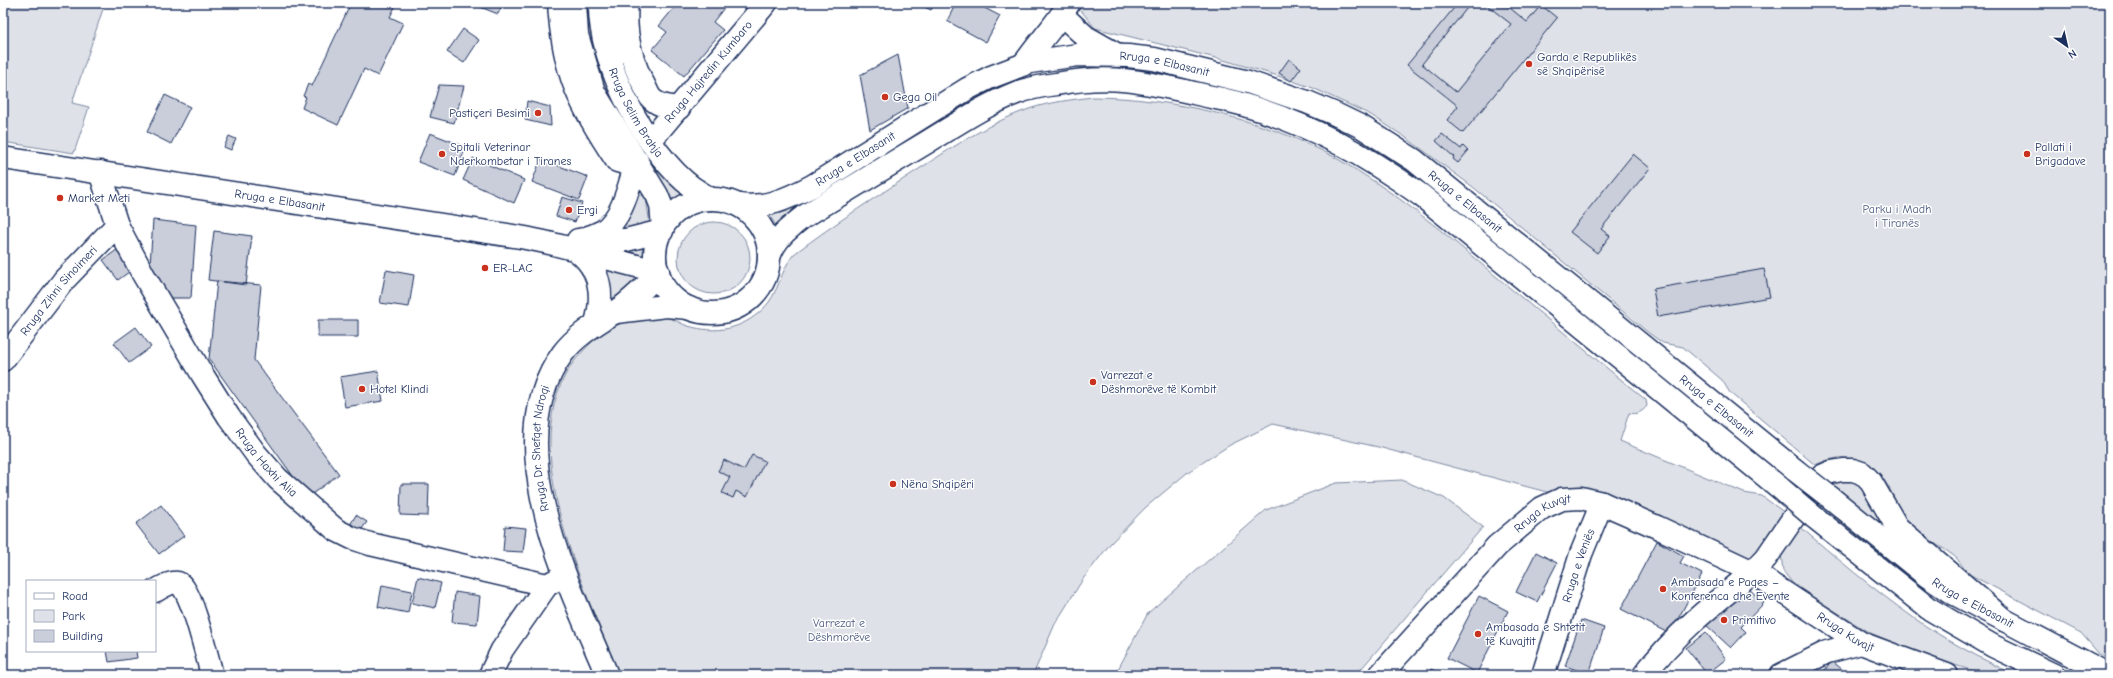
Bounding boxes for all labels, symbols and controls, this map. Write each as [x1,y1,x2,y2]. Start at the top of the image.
street label: Rruga Hajredin Kumbaro [661,18,755,126]
north arrow [2047,26,2087,66]
text: N [2066,46,2079,61]
street label: Rruga e Elbasanit [1119,49,1211,79]
place label: Garda e Republikës së Shqipërisë [1537,50,1637,78]
marker: Garda e Republikës së Shqipërisë [1524,59,1534,69]
street label: Rruga Selim Brahja [606,66,666,160]
place label: Gega Oil [893,90,937,104]
marker: Gega Oil [880,92,890,102]
place label: Pastiçeri Besimi [449,106,530,120]
marker: Pastiçeri Besimi [533,108,543,118]
street label: Rruga e Elbasanit [813,128,898,189]
place label: Spitali Veterinar Nderkombetar i Tiranes [450,140,571,168]
place label: Pallati i Brigadave [2035,140,2086,168]
marker: Spitali Veterinar Nderkombetar i Tiranes [437,149,447,159]
marker: Pallati i Brigadave [2022,149,2032,159]
street label: Rruga e Elbasanit [1425,167,1505,236]
street label: Rruga e Elbasanit [234,186,326,214]
place label: Market Meti [68,191,130,205]
marker: Market Meti [55,193,65,203]
park label: Parku i Madh i Tiranës [1863,202,1931,230]
place label: Ergi [577,203,598,217]
marker: Ergi [564,205,574,215]
street label: Rruga Zihni Sinoimeri [17,243,100,338]
place label: ER-LAC [493,261,533,275]
marker: ER-LAC [480,263,490,273]
place label: Varrezat e Dëshmorëve të Kombit [1101,368,1217,396]
street label: Rruga e Elbasanit [1677,372,1757,441]
marker: Varrezat e Dëshmorëve të Kombit [1088,377,1098,387]
place label: Hotel Klindi [370,382,428,396]
street label: Rruga Dr. Shefqet Ndroqi [529,383,552,513]
marker: Hotel Klindi [357,384,367,394]
street label: Rruga Haxhi Alia [232,425,300,500]
place label: Nëna Shqipëri [901,477,974,491]
marker: Nëna Shqipëri [888,479,898,489]
street label: Rruga Kuvajt [1511,492,1571,536]
street label: Rruga e Veniës [1559,527,1598,604]
place label: Ambasada e Paqes – Konferenca dhe Evente [1671,575,1790,603]
street label: Rruga e Elbasanit [1929,575,2017,631]
legend [26,580,156,652]
marker: Ambasada e Paqes – Konferenca dhe Evente [1658,584,1668,594]
text: Road [62,589,88,603]
text: Park [62,609,85,623]
street label: Rruga Kuvajt [1814,609,1877,654]
place label: Primitivo [1732,613,1776,627]
marker: Primitivo [1719,615,1729,625]
park label: Varrezat e Dëshmorëve [808,616,870,644]
place label: Ambasada e Shtetit të Kuvajtit [1485,620,1586,648]
text: Building [62,629,103,643]
marker: Ambasada e Shtetit të Kuvajtit [1473,629,1483,639]

